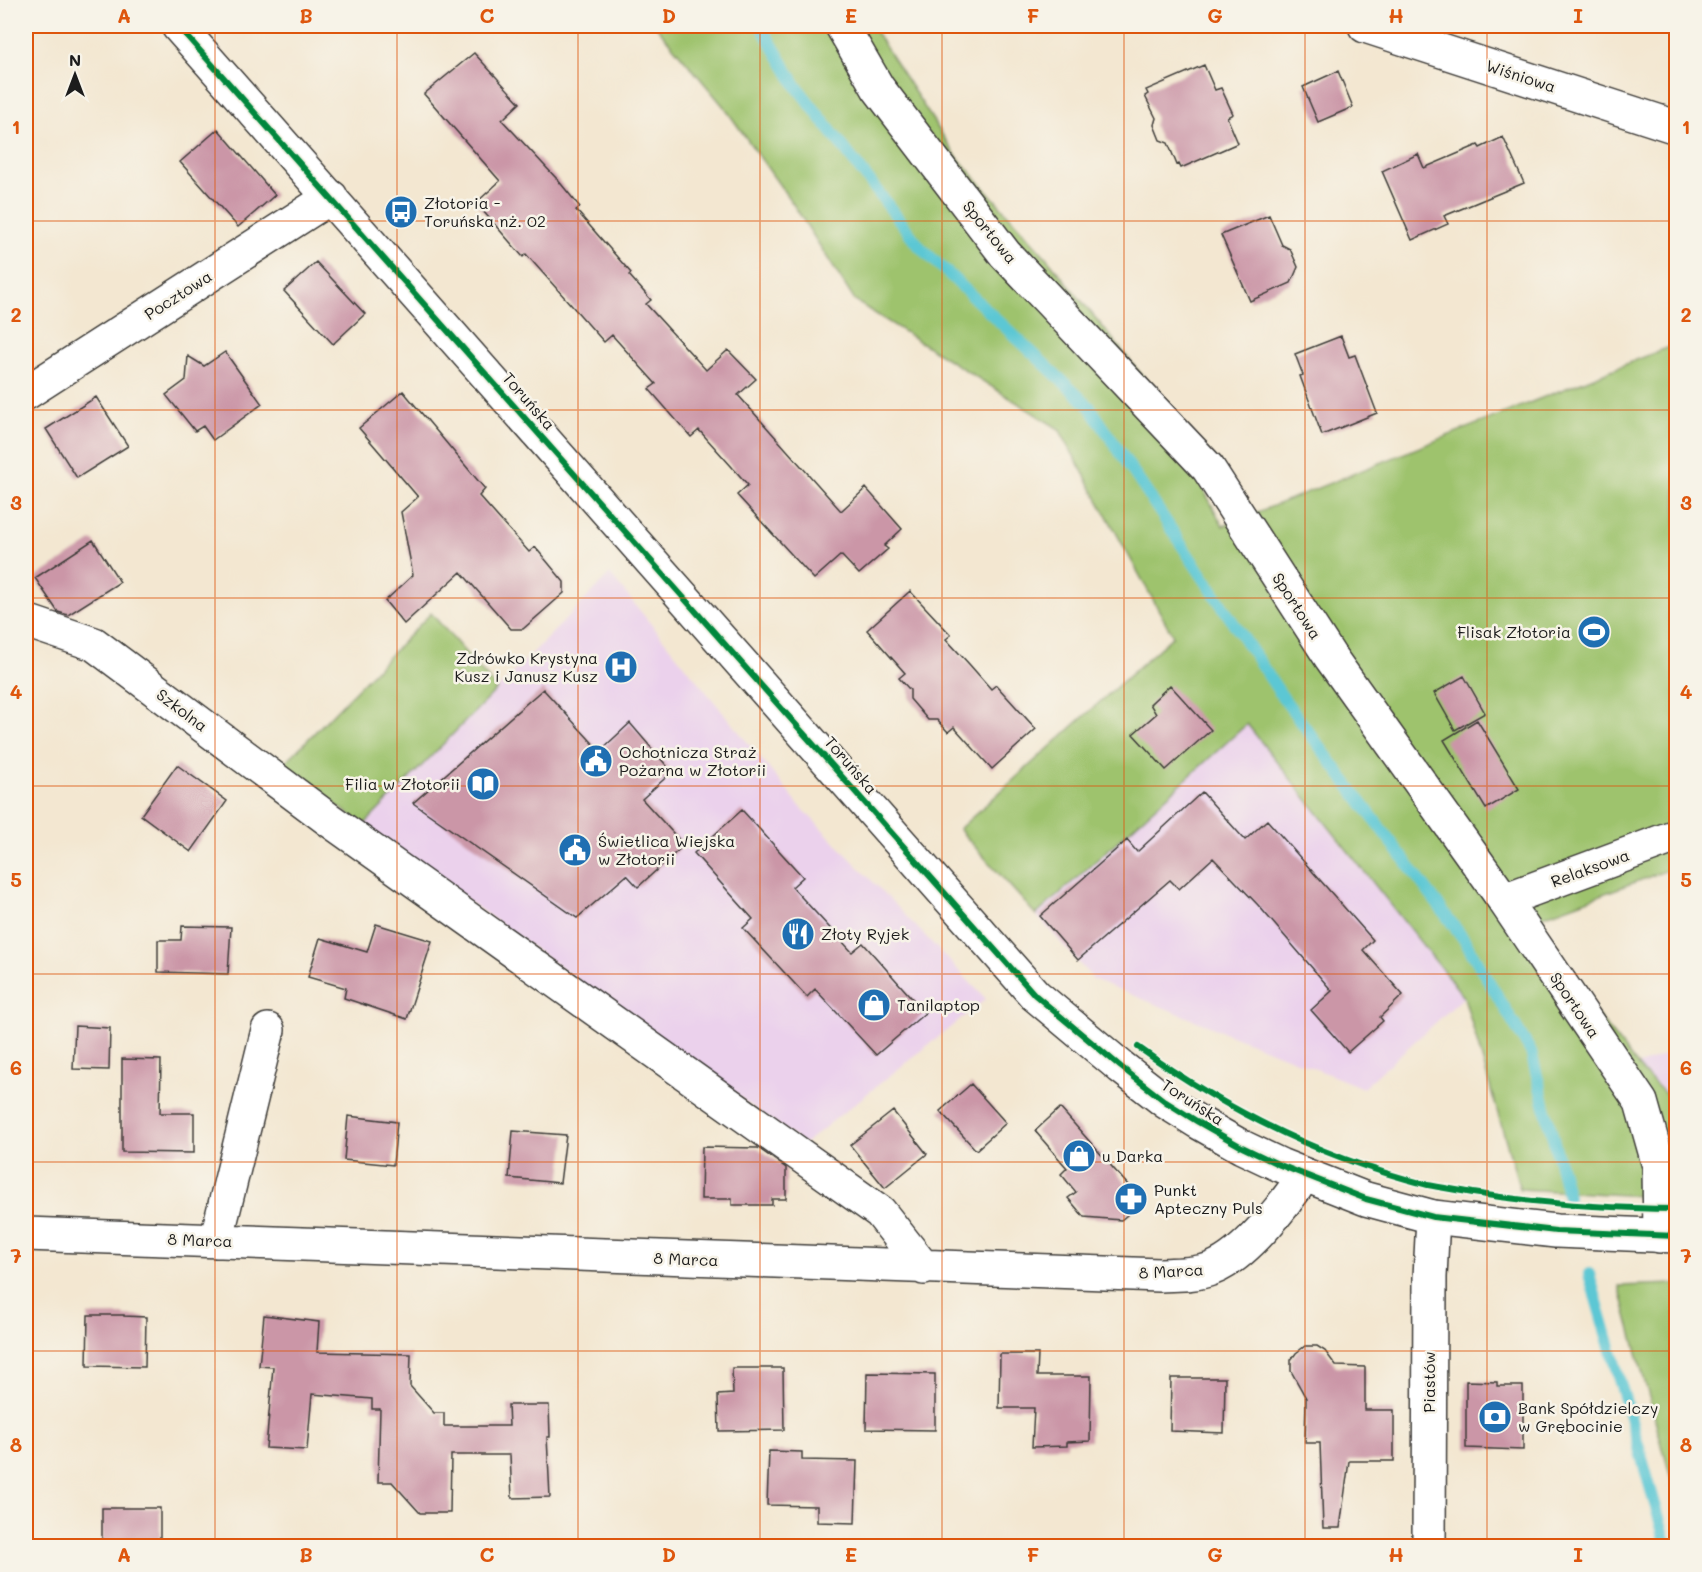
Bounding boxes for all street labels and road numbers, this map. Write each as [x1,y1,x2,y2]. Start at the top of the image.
street label: Wiśniowa [1484,54,1559,97]
street label: Sportowa [959,196,1022,268]
street label: Pocztowa [140,265,216,324]
street label: Toruńska [498,367,560,434]
street label: Sportowa [1268,568,1327,643]
street label: Szkolna [153,684,212,736]
street label: Toruńska [820,731,882,798]
street label: Relaksowa [1548,844,1632,891]
street label: Sportowa [1546,968,1605,1042]
street label: Toruńska [1158,1074,1228,1130]
street label: 8 Marca [167,1228,233,1251]
street label: 8 Marca [653,1247,719,1270]
street label: 8 Marca [1138,1258,1204,1283]
street label: Piastów [1418,1351,1439,1413]

